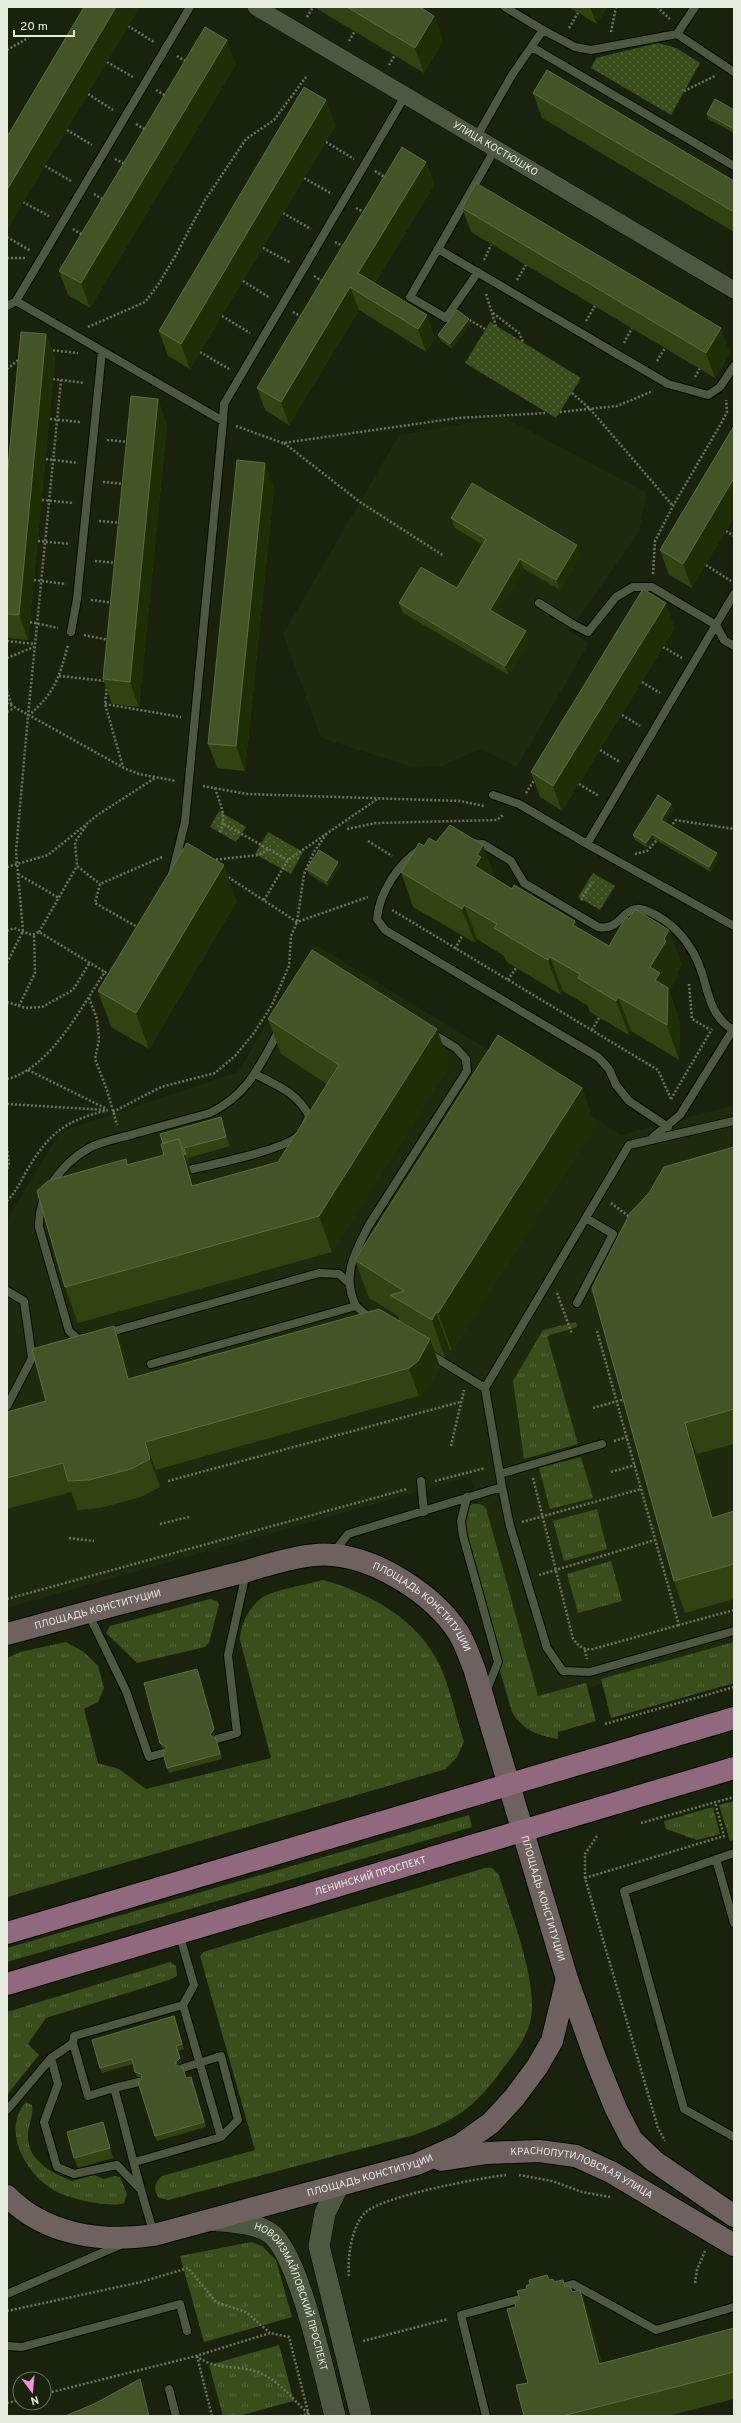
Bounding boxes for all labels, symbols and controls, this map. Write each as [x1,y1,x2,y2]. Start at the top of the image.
scale bar [14,12,74,38]
text: 20 m [20,19,48,35]
street label: УЛИЦА КОСТЮШКО [450,118,540,179]
street label: ПЛОЩАДЬ КОНСТИТУЦИИ [370,1559,473,1654]
street label: ПЛОЩАДЬ КОНСТИТУЦИИ [33,1587,163,1633]
street label: ПЛОЩАДЬ КОНСТИТУЦИИ [518,1834,568,1963]
street label: ЛЕНИНСКИЙ ПРОСПЕКТ [313,1853,428,1899]
street label: КРАСНОПУТИЛОВСКАЯ УЛИЦА [510,2144,655,2202]
street label: ПЛОЩАДЬ КОНСТИТУЦИИ [306,2151,435,2200]
street label: НОВОИЗМАЙЛОВСКИЙ ПРОСПЕКТ [252,2220,330,2372]
north arrow [12,2371,52,2411]
text: N [29,2392,40,2407]

